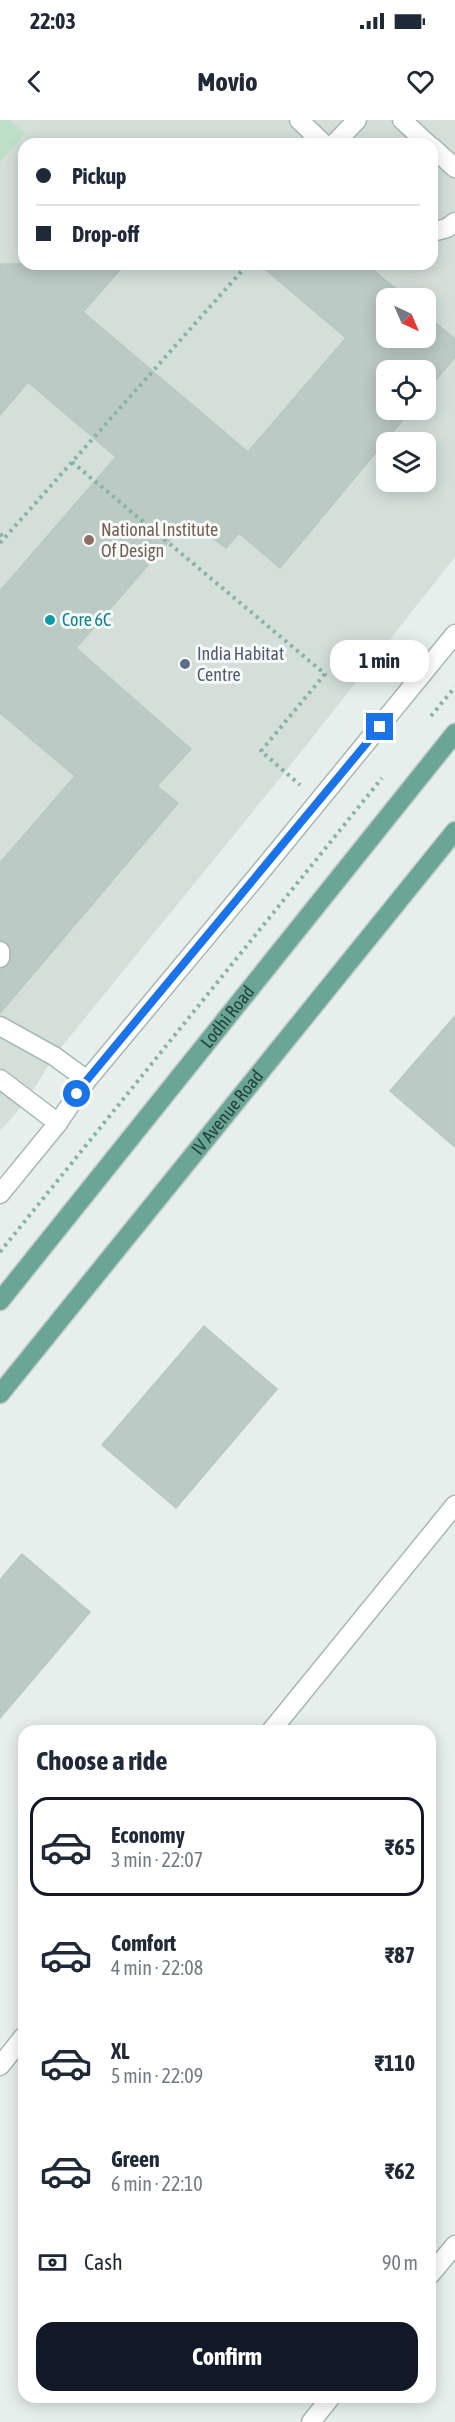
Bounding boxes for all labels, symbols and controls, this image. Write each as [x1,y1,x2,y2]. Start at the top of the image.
text: 22:03 [30,8,76,34]
icon: back [18,65,51,98]
icon: heart [404,65,437,98]
text: Movio [197,66,258,97]
text: Pickup [72,163,127,189]
text: Drop-off [72,221,139,247]
north arrow [376,288,436,348]
map controls [376,288,436,492]
button: locate [376,360,436,420]
button: layers [376,432,436,492]
place label: National Institute Of Design [101,519,218,561]
marker: National Institute Of Design [82,533,96,547]
place label: Core 6C [62,609,111,630]
marker: Core 6C [43,613,57,627]
callout: 1 min [330,640,430,682]
place label: India Habitat Centre [197,643,284,685]
text: 1 min [359,649,400,672]
marker: India Habitat Centre [178,657,192,671]
route end [366,713,393,740]
street label: Lodhi Road [196,981,258,1052]
street label: IV Avenue Road [187,1066,268,1159]
route start [63,1080,90,1107]
text: Choose a ride [36,1745,168,1776]
icon: car [39,1820,93,1874]
text: Economy [111,1822,185,1848]
text: ₹65 [385,1834,415,1860]
text: 3 min · 22:07 [111,1848,203,1871]
icon: car [39,1928,93,1982]
text: Comfort [111,1930,176,1956]
text: ₹87 [385,1942,415,1968]
text: 4 min · 22:08 [111,1956,203,1979]
icon: car [39,2036,93,2090]
text: XL [111,2038,129,2064]
text: ₹110 [375,2050,415,2076]
text: 5 min · 22:09 [111,2064,203,2087]
icon: car [39,2144,93,2198]
text: Green [111,2146,160,2172]
text: ₹62 [385,2158,415,2184]
text: 6 min · 22:10 [111,2172,203,2195]
icon: cash [36,2246,69,2279]
text: Cash [84,2249,123,2275]
text: 90 m [382,2251,418,2274]
button: Confirm [36,2322,418,2391]

